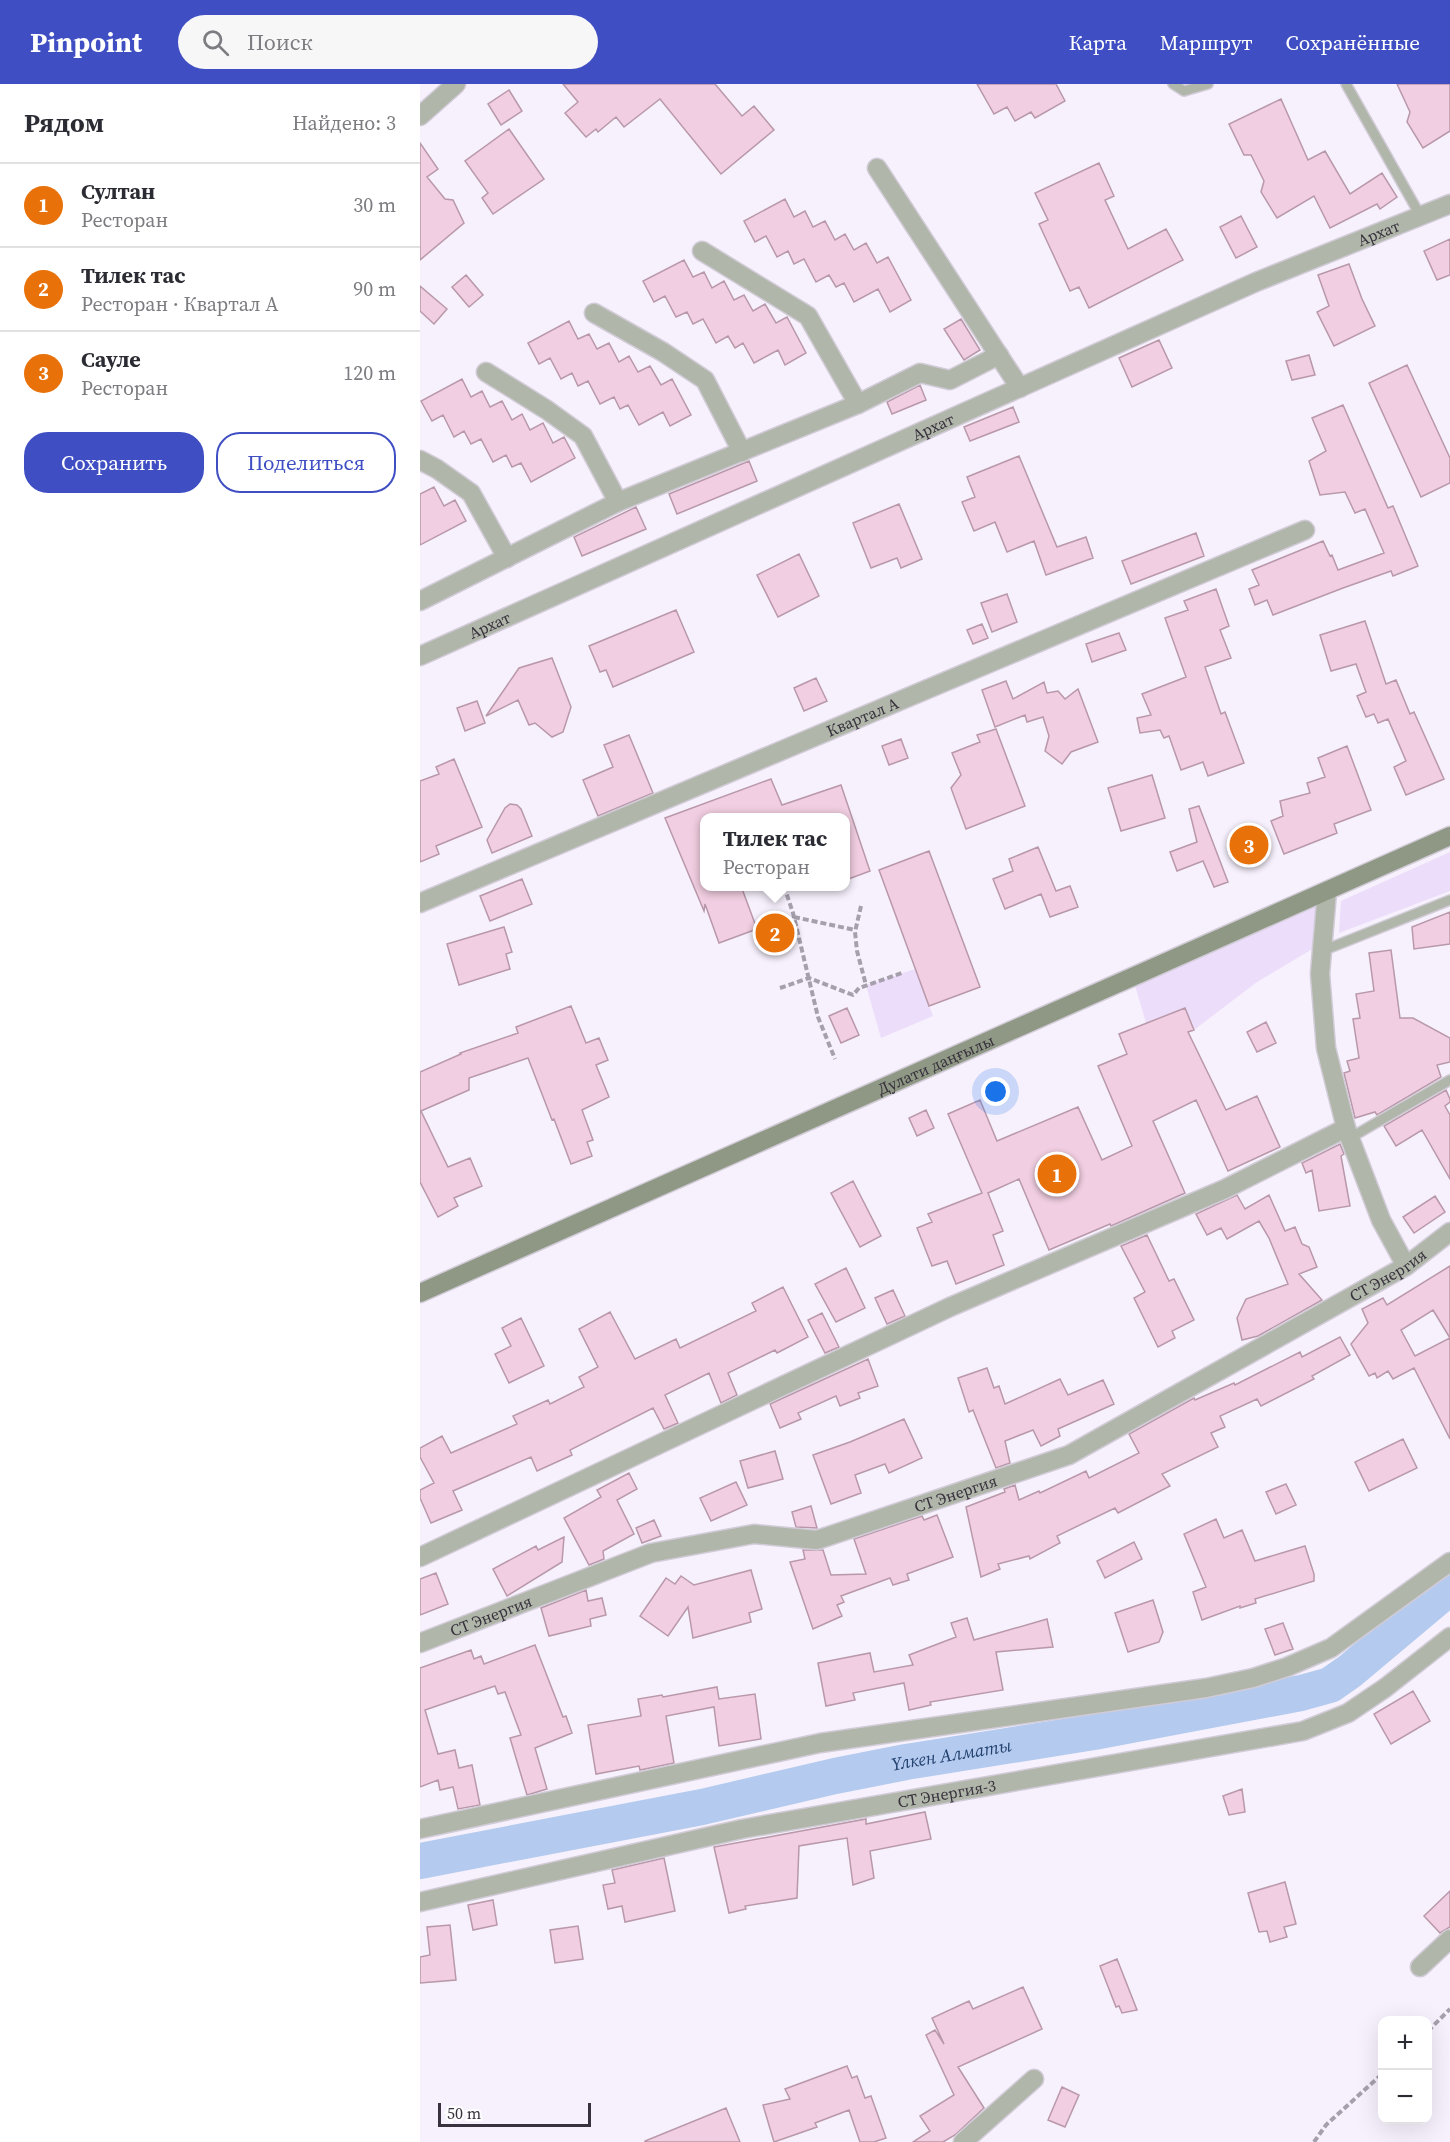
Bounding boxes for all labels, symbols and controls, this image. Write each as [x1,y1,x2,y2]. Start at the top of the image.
search box [178,15,598,69]
text: Pinpoint [30,23,142,61]
icon: search [199,26,232,59]
text: Поиск [247,27,313,57]
text: Карта [1069,28,1127,57]
text: Маршрут [1160,28,1253,57]
text: Сохранённые [1286,28,1420,57]
text: Рядом [24,105,104,141]
text: Найдено: 3 [292,109,396,137]
text: Султан [81,176,155,206]
text: 1 [38,191,49,219]
text: 30 m [353,191,396,219]
text: Ресторан [81,206,168,234]
street label: Архат [1354,214,1403,251]
text: Тилек тас [81,260,186,290]
text: 2 [38,275,49,303]
text: 90 m [353,275,396,303]
text: Ресторан · Квартал А [81,290,278,318]
text: Сауле [81,344,141,374]
text: 3 [38,359,49,387]
text: 120 m [343,359,396,387]
text: Ресторан [81,374,168,402]
street label: Архат [909,407,958,445]
button: Сохранить [24,432,204,493]
button: Поделиться [216,432,396,493]
street label: Архат [465,606,514,644]
street label: Квартал А [823,692,902,741]
popup [700,813,850,891]
pin: 3 [1230,822,1268,867]
text: Тилек тас [723,823,827,853]
text: Ресторан [723,853,810,881]
pin: 2 [756,910,794,956]
street label: Дулати даңғылы [874,1029,997,1100]
your location [981,1077,1010,1106]
pin: 1 [1038,1152,1076,1196]
street label: СТ Энергия [1345,1243,1431,1307]
street label: СТ Энергия [911,1469,1000,1518]
street label: СТ Энергия [447,1589,535,1641]
water label: Үлкен Алматы [889,1732,1013,1777]
street label: СТ Энергия-3 [896,1774,998,1813]
map controls [1378,2016,1432,2124]
button: + [1378,2016,1432,2070]
button: − [1378,2070,1432,2124]
scale bar [438,2100,591,2128]
text: 50 m [447,2102,481,2124]

